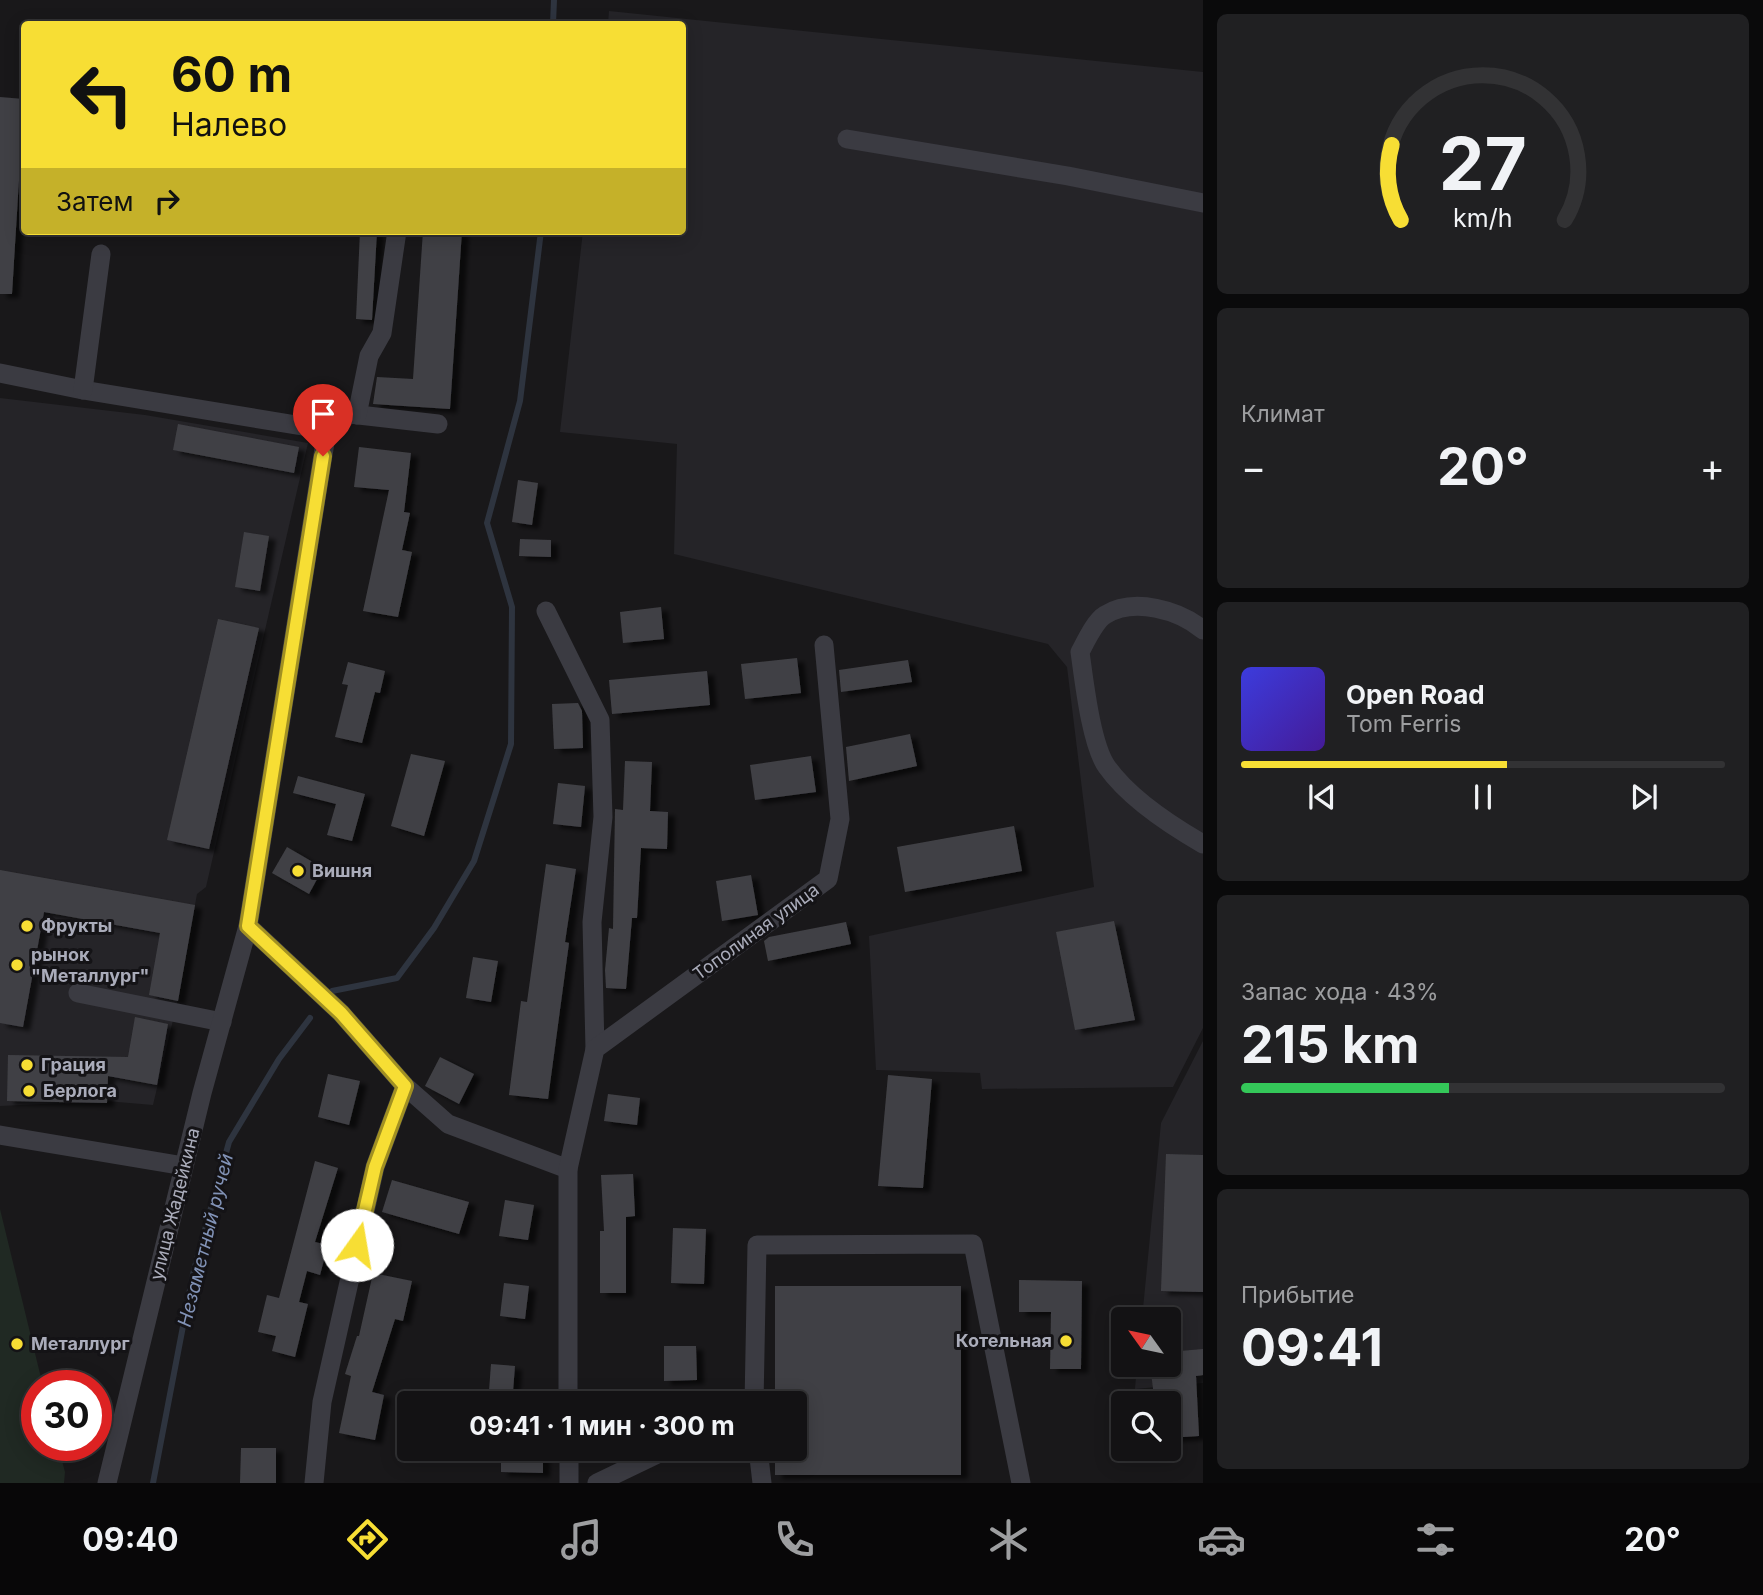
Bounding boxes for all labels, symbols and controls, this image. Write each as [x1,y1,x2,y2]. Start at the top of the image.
text: 60 m [171,45,292,104]
icon: left [56,49,147,140]
text: Налево [171,105,287,144]
text: 27 [1439,119,1527,208]
icon: right [148,182,186,220]
text: Затем [56,186,134,217]
text: km/h [1453,203,1513,233]
pin [293,384,353,456]
icon: arrive [304,395,342,433]
text: Климат [1241,400,1325,428]
text: 20° [1437,435,1529,498]
text: − [1241,444,1266,490]
text: + [1700,444,1725,490]
text: Open Road [1346,679,1485,710]
text: Tom Ferris [1346,710,1461,738]
icon: previous [1303,778,1341,816]
icon: pause [1464,778,1502,816]
icon: next [1625,778,1663,816]
place label: Вишня [312,860,372,881]
marker: Вишня [290,863,306,879]
street label: Тополиная улица [689,879,823,984]
place label: Фрукты [41,915,112,936]
marker: Фрукты [19,918,35,934]
place label: рынок "Металлург" [31,944,150,986]
marker: рынок "Металлург" [9,957,25,973]
text: Запас хода · 43% [1241,978,1439,1006]
text: 215 km [1241,1013,1419,1076]
place label: Грация [41,1054,106,1075]
marker: Грация [19,1057,35,1073]
place label: Берлога [43,1080,117,1101]
marker: Берлога [21,1083,37,1099]
street label: улица Жадейкина [145,1126,204,1282]
water label: Незаметный ручей [173,1151,238,1329]
position arrow [320,1208,394,1282]
text: Прибытие [1241,1281,1354,1309]
north arrow [1111,1307,1181,1377]
map controls [1111,1307,1181,1461]
text: 09:41 [1241,1316,1383,1379]
place label: Котельная [956,1330,1052,1351]
place label: Металлург [31,1333,130,1354]
marker: Котельная [1058,1333,1074,1349]
marker: Металлург [9,1336,25,1352]
speed limit sign: 30 [21,1370,112,1461]
button: search [1111,1391,1181,1461]
text: 09:41 · 1 мин · 300 m [469,1410,735,1441]
icon: directions [343,1515,392,1564]
icon: music [557,1515,606,1564]
icon: phone [770,1515,819,1564]
icon: climate [984,1515,1033,1564]
icon: car [1197,1515,1246,1564]
icon: filters [1411,1515,1460,1564]
text: 09:40 [82,1520,179,1559]
text: 20° [1624,1520,1681,1559]

